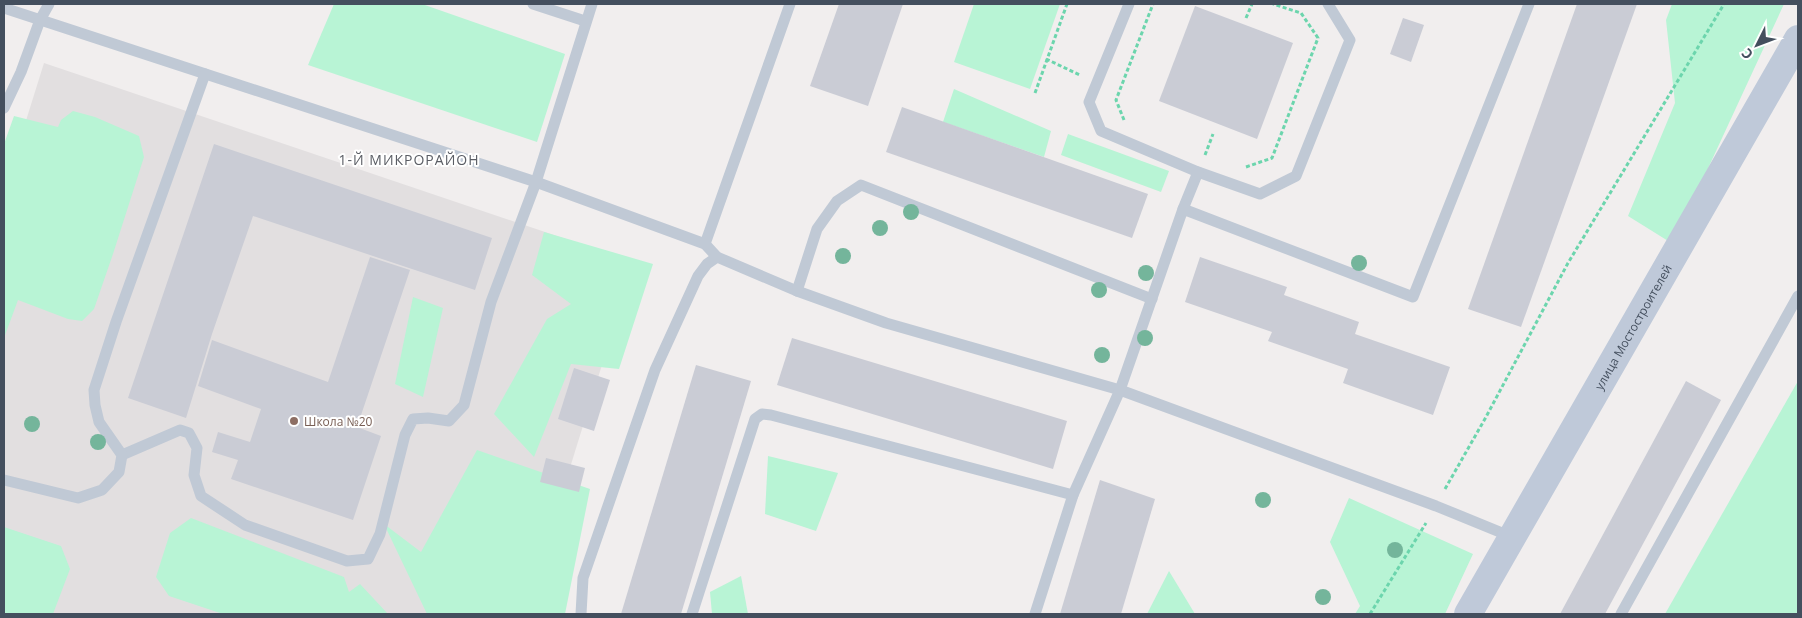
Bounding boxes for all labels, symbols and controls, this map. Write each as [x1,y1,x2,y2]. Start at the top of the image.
north arrow [1732,20,1782,70]
text: С [1737,44,1757,64]
district label: 1-Й МИКРОРАЙОН [339,150,479,169]
street label: улица Мостостроителей [1590,261,1675,393]
place label: Школа №20 [304,413,373,430]
marker: Школа №20 [288,415,300,427]

